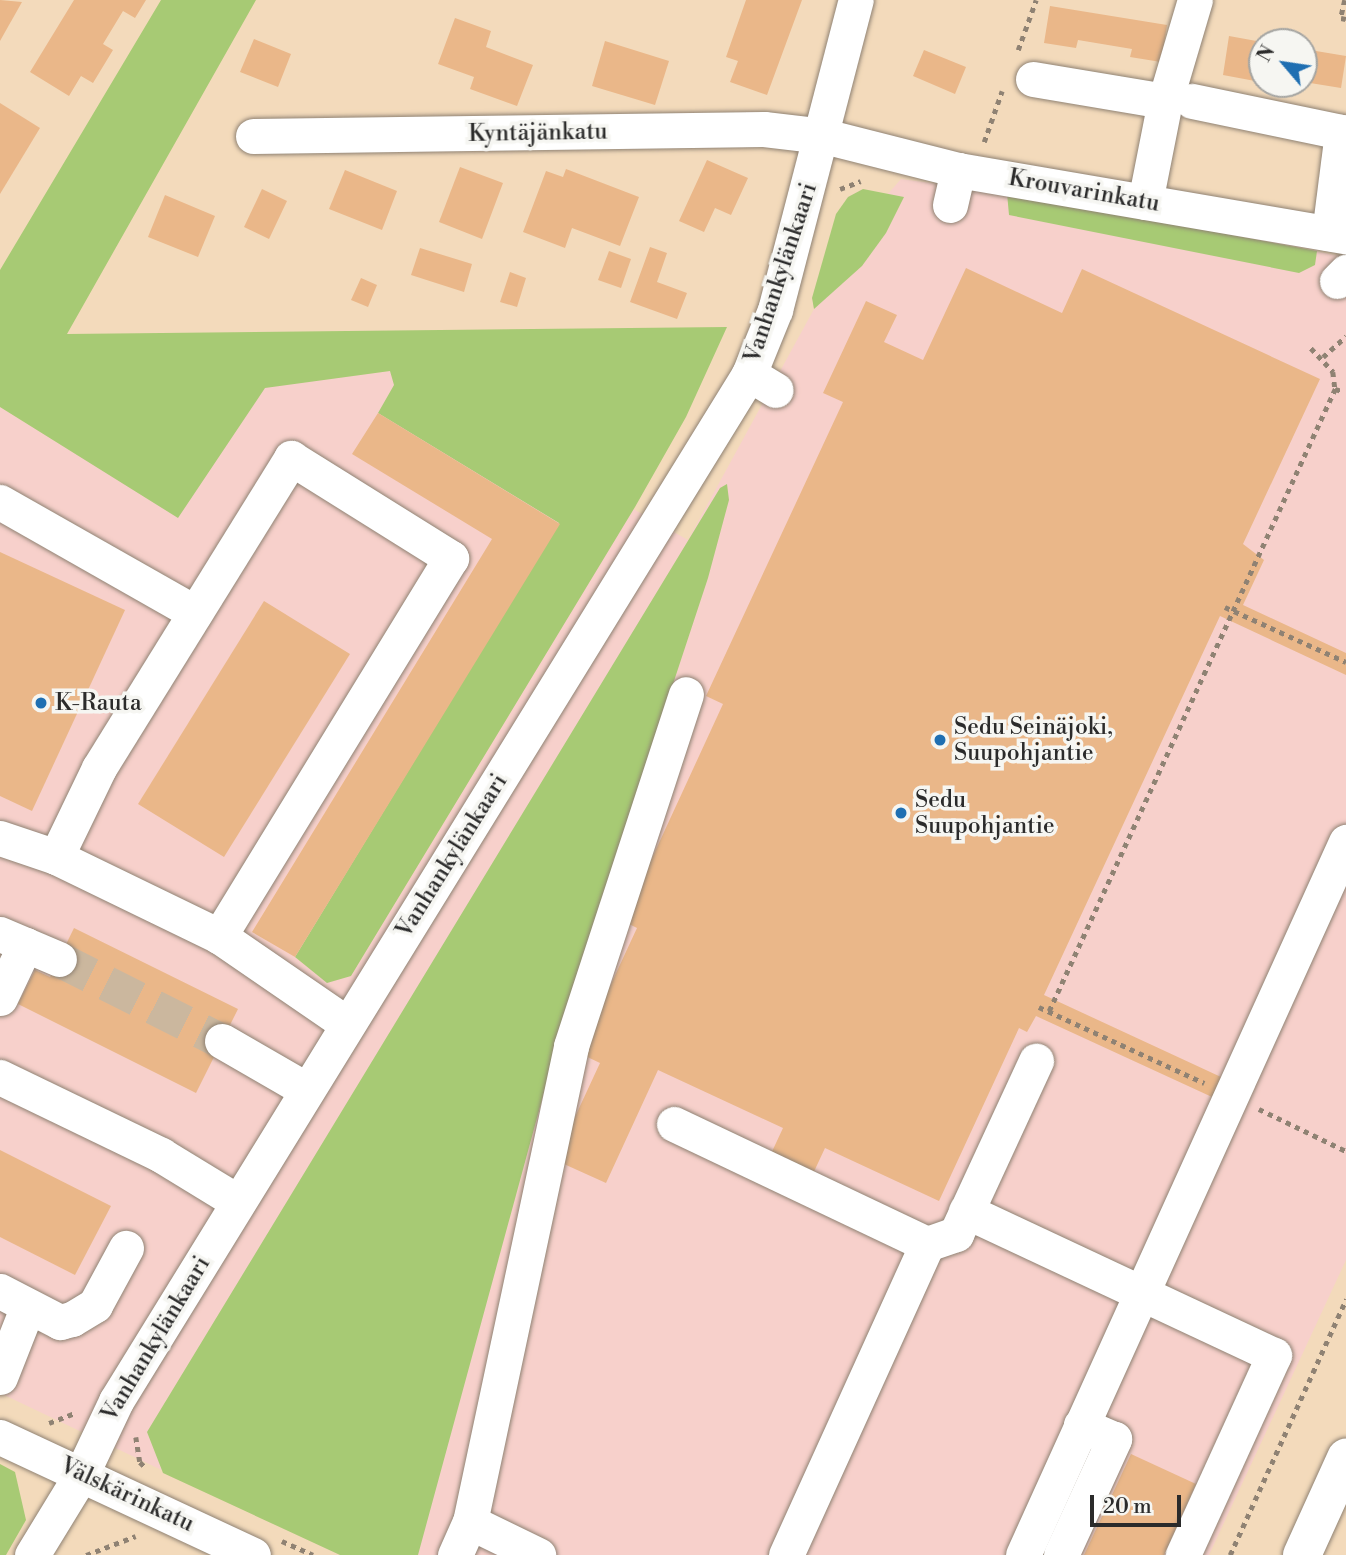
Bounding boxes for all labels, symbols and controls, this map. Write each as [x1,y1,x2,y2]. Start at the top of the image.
north arrow [1248,28,1318,98]
text: N [1252,41,1281,66]
street label: Kyntäjänkatu [468,118,608,148]
street label: Krouvarinkatu [1006,164,1162,218]
street label: Vanhankylänkaari [739,179,823,367]
place label: K-Rauta [55,689,142,717]
marker: K-Rauta [33,695,49,711]
place label: Sedu Seinäjoki, Suupohjantie [954,713,1113,767]
marker: Sedu Seinäjoki, Suupohjantie [932,732,948,748]
street label: Vanhankylänkaari [390,769,514,943]
place label: Sedu Suupohjantie [915,786,1055,840]
marker: Sedu Suupohjantie [893,805,909,821]
street label: Vanhankylänkaari [96,1251,216,1427]
street label: Välskärinkatu [56,1452,198,1538]
scale bar [1094,1482,1185,1526]
text: 20 m [1103,1494,1152,1520]

